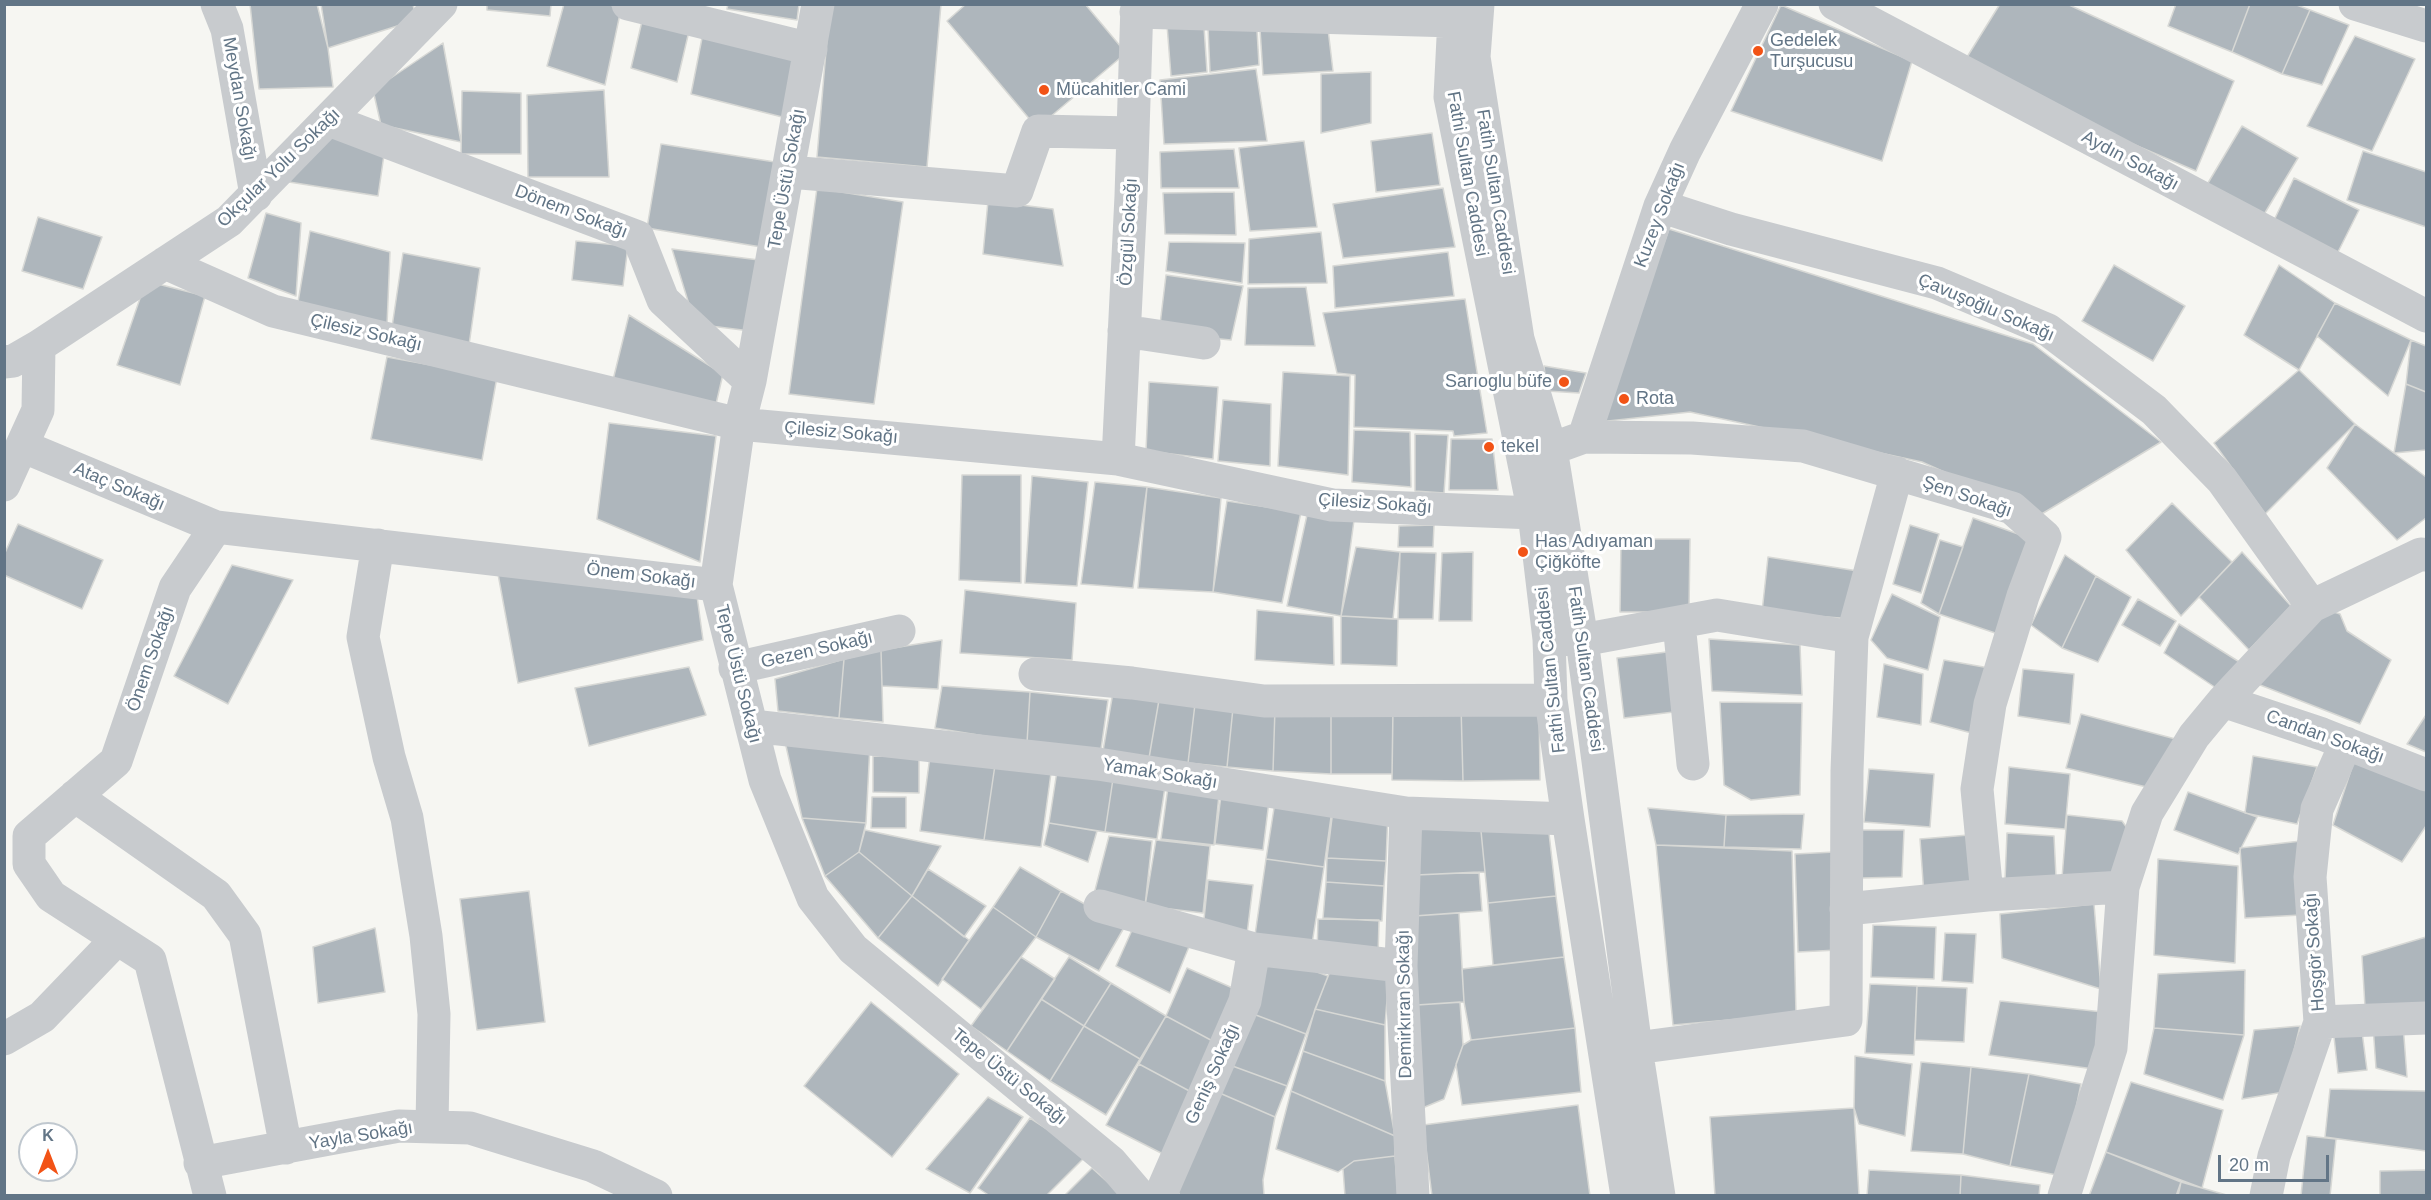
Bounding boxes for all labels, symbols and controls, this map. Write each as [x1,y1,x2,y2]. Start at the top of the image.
place label: Gedelek Turşucusu [1770,30,1853,72]
street label: Meydan Sokağı [218,36,260,162]
marker: Gedelek Turşucusu [1751,44,1765,58]
place label: Mücahitler Cami [1056,79,1186,101]
marker: Mücahitler Cami [1037,83,1051,97]
street label: Fathi Sultan Caddesi [1442,90,1492,258]
street label: Okçular Yolu Sokağı [213,104,345,232]
street label: Tepe Üstü Sokağı [764,107,810,251]
street label: Fatih Sultan Caddesi [1471,108,1519,276]
street label: Aydın Sokağı [2078,126,2182,196]
street label: Kuzey Sokağı [1630,159,1690,271]
street label: Özgül Sokağı [1115,177,1143,287]
street label: Dönem Sokağı [512,181,630,243]
street label: Çavuşoğlu Sokağı [1915,270,2057,346]
street label: Çilesiz Sokağı [308,310,424,356]
place label: Sarıoglu büfe [1445,371,1552,393]
marker: Sarıoglu büfe [1557,375,1571,389]
place label: Rota [1636,388,1674,410]
marker: Rota [1617,392,1631,406]
street label: Çilesiz Sokağı [783,417,899,449]
place label: tekel [1501,436,1539,458]
marker: tekel [1482,440,1496,454]
street label: Ataç Sokağı [70,458,168,516]
street label: Şen Sokağı [1919,472,2015,522]
street label: Çilesiz Sokağı [1317,489,1433,519]
place label: Has Adıyaman Çiğköfte [1535,531,1653,574]
marker: Has Adıyaman Çiğköfte [1516,545,1530,559]
street label: Önem Sokağı [585,559,697,593]
street label: Fatih Sultan Caddesi [1563,585,1607,753]
street label: Fathi Sultan Caddesi [1532,586,1570,754]
street label: Tepe Üstü Sokağı [710,602,766,746]
street label: Önem Sokağı [123,603,179,715]
street label: Gezen Sokağı [759,627,875,673]
street label: Candan Sokağı [2263,706,2387,768]
street label: Yamak Sokağı [1101,754,1219,794]
street label: Hoşgör Sokağı [2300,892,2330,1012]
street label: Demirkıran Sokağı [1393,929,1417,1079]
street label: Geniş Sokağı [1181,1020,1245,1128]
street label: Tepe Üstü Sokağı [947,1024,1071,1130]
street label: Yayla Sokağı [308,1117,414,1155]
north arrow [18,1122,78,1182]
text: K [42,1127,54,1144]
scale bar [2221,1143,2332,1181]
text: 20 m [2229,1155,2269,1175]

